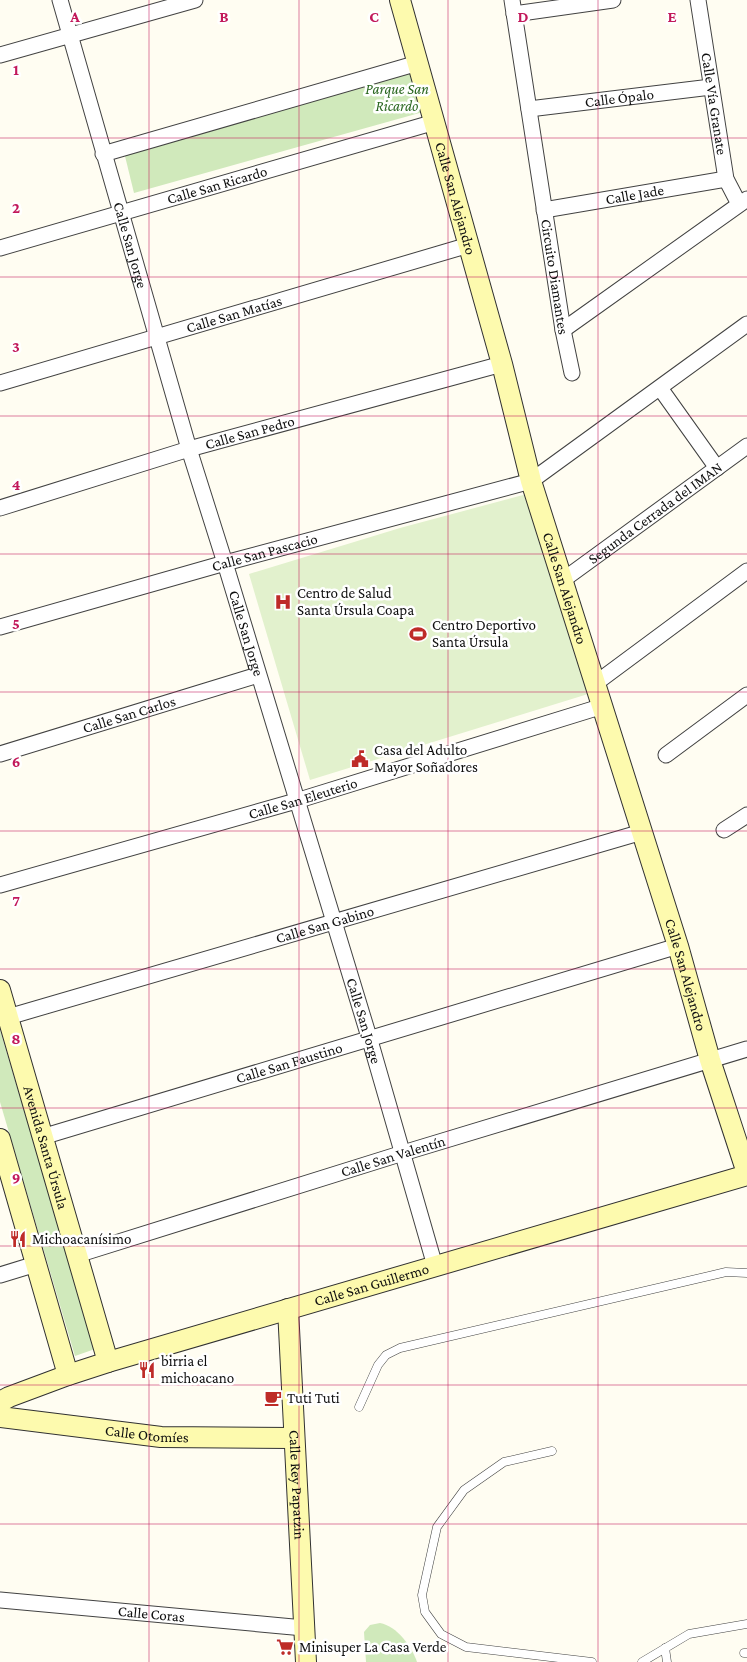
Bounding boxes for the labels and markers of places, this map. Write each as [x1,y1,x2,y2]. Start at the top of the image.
place label: Centro de Salud Santa Úrsula Coapa [297,585,414,619]
hospital icon: Centro de Salud Santa Úrsula Coapa [273,592,293,612]
place label: Centro Deportivo Santa Úrsula [432,617,536,650]
sports icon: Centro Deportivo Santa Úrsula [408,624,428,644]
place label: Casa del Adulto Mayor Soñadores [374,742,478,776]
public building icon: Casa del Adulto Mayor Soñadores [350,749,370,769]
restaurant icon: Michoacanísimo [8,1229,28,1249]
place label: Michoacanísimo [32,1231,131,1247]
place label: birria el michoacano [161,1353,234,1386]
restaurant icon: birria el michoacano [137,1360,157,1380]
cafe icon: Tuti Tuti [263,1388,283,1408]
place label: Tuti Tuti [287,1390,340,1406]
supermarket icon: Minisuper La Casa Verde [275,1637,295,1657]
place label: Minisuper La Casa Verde [299,1639,447,1656]

